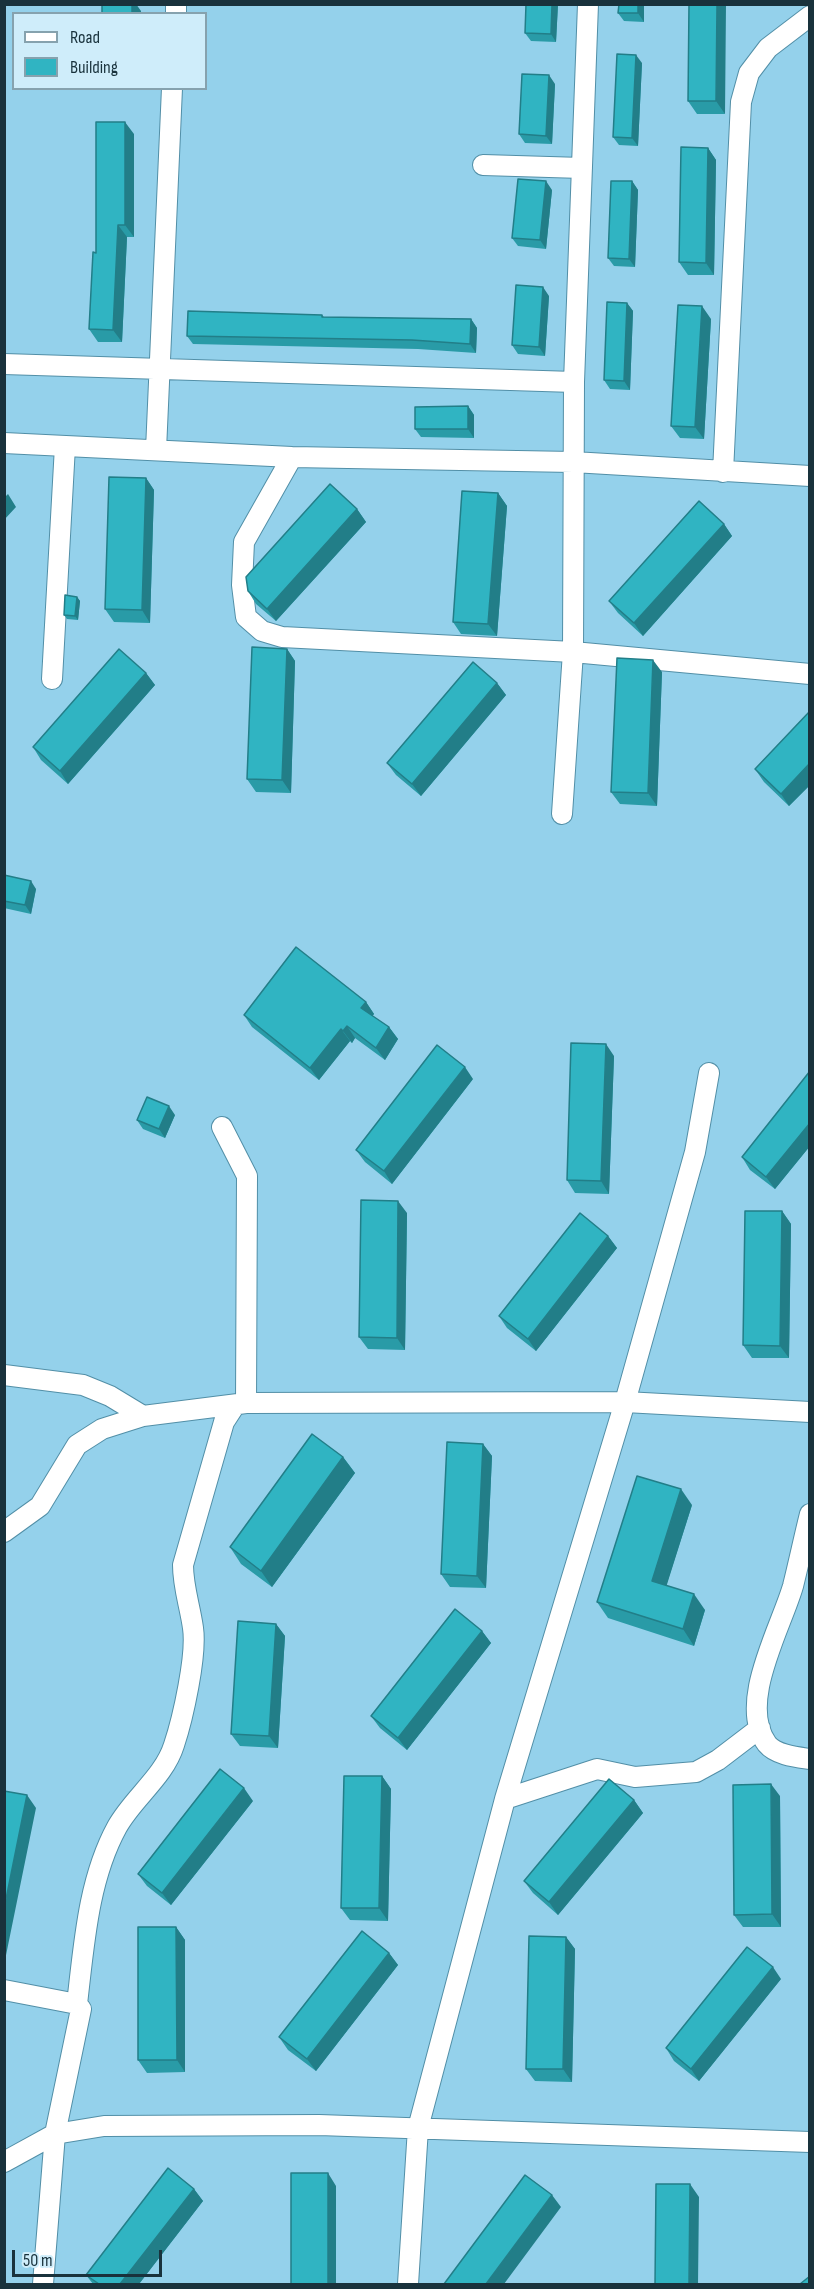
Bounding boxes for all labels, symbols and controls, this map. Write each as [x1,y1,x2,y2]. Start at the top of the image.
legend [12,12,207,90]
text: Road [70,27,100,48]
text: Building [70,57,118,78]
scale bar [15,2238,165,2276]
text: 50 m [23,2250,53,2271]

